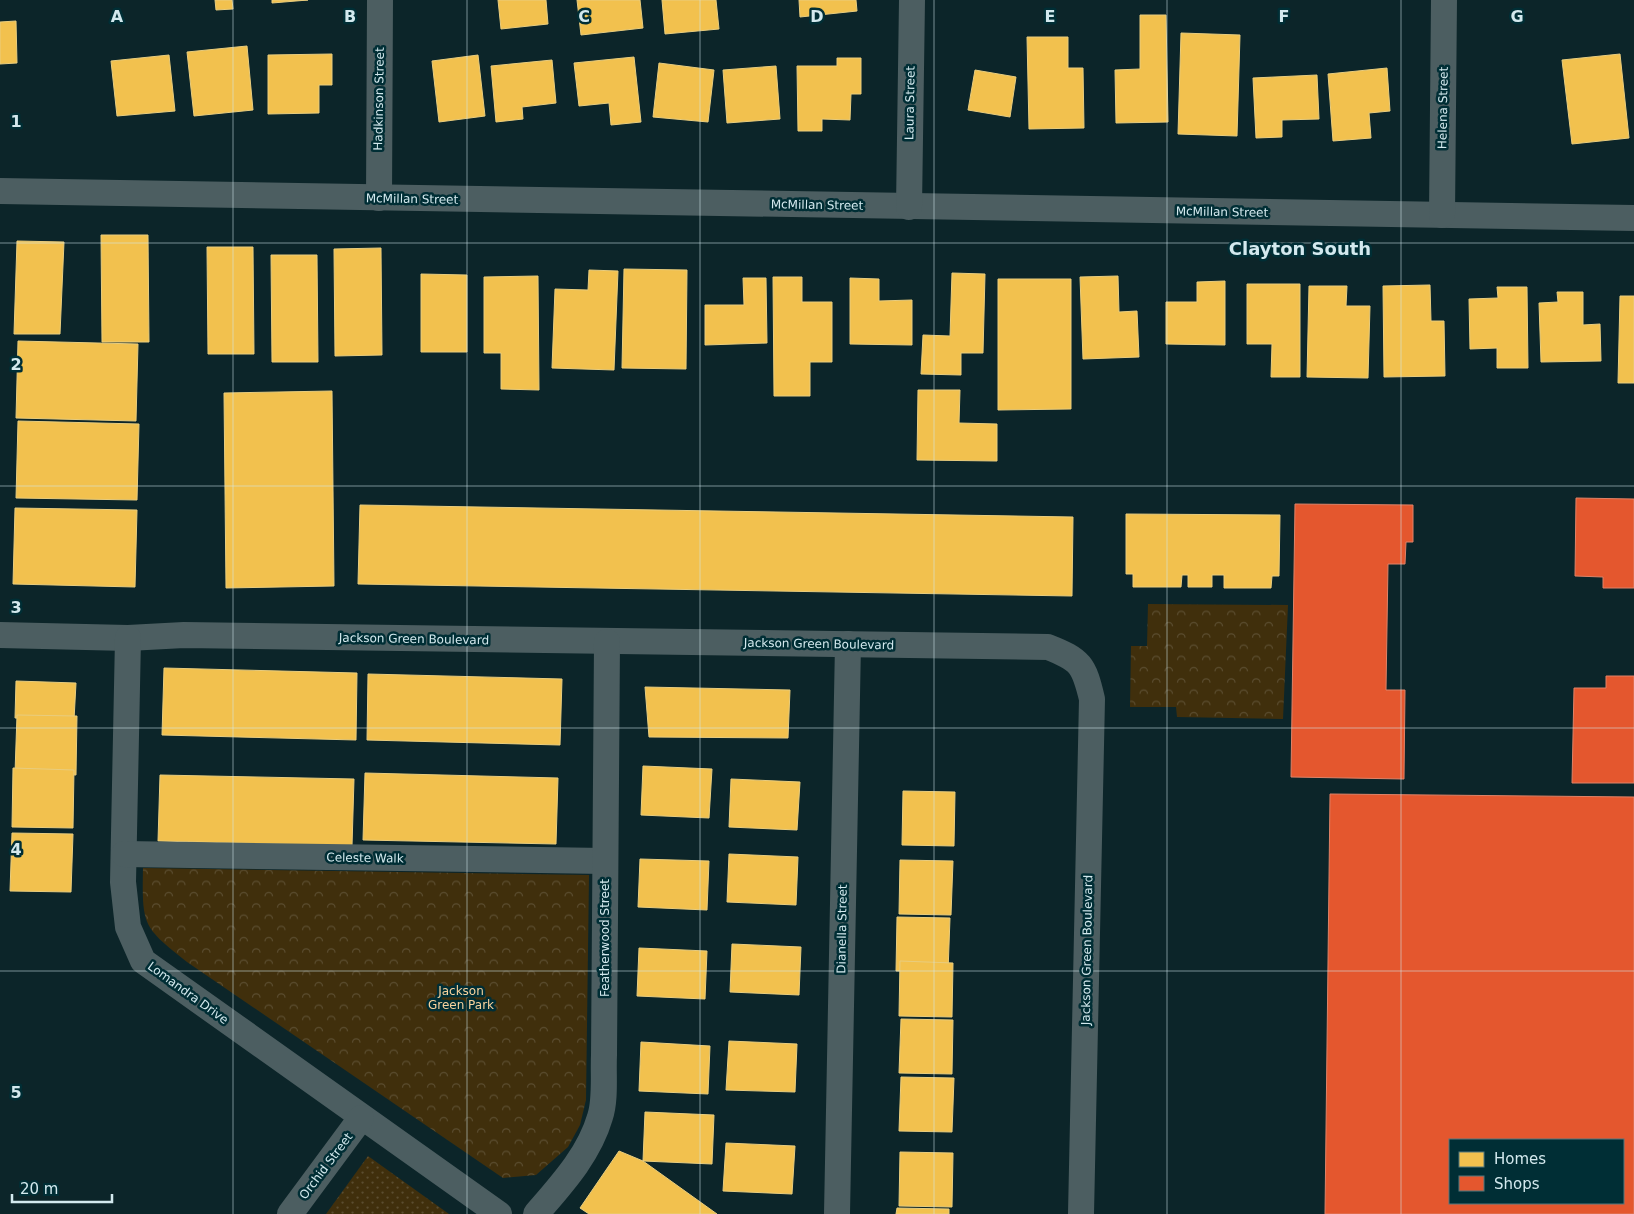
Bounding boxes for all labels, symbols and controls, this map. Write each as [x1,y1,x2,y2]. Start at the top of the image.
text: A [111,7,124,26]
text: B [344,7,356,26]
text: C [578,7,590,26]
text: D [810,7,824,26]
text: E [1045,7,1055,26]
text: F [1279,7,1289,26]
text: G [1510,7,1524,26]
street label: Hadkinson Street [371,47,387,151]
street label: Laura Street [902,65,918,140]
street label: Helena Street [1435,66,1451,149]
text: 1 [10,112,22,131]
street label: McMillan Street [366,191,459,207]
street label: McMillan Street [771,197,864,213]
street label: McMillan Street [1176,204,1269,220]
district label: Clayton South [1229,238,1371,259]
text: 2 [10,355,22,374]
text: 3 [10,598,22,617]
street label: Jackson Green Boulevard [338,631,489,647]
street label: Jackson Green Boulevard [743,636,894,652]
text: 4 [10,840,22,859]
street label: Celeste Walk [326,850,404,866]
street label: Jackson Green Boulevard [1079,875,1095,1026]
street label: Featherwood Street [598,879,612,997]
street label: Dianella Street [834,884,850,974]
street label: Lomandra Drive [145,959,231,1027]
park label: Jackson Green Park [428,984,494,1012]
text: 5 [10,1083,22,1102]
street label: Orchid Street [296,1130,356,1202]
legend [1449,1139,1624,1204]
text: Homes [1494,1150,1546,1168]
scale bar [12,1172,112,1204]
text: Shops [1494,1175,1540,1193]
text: 20 m [20,1180,58,1198]

